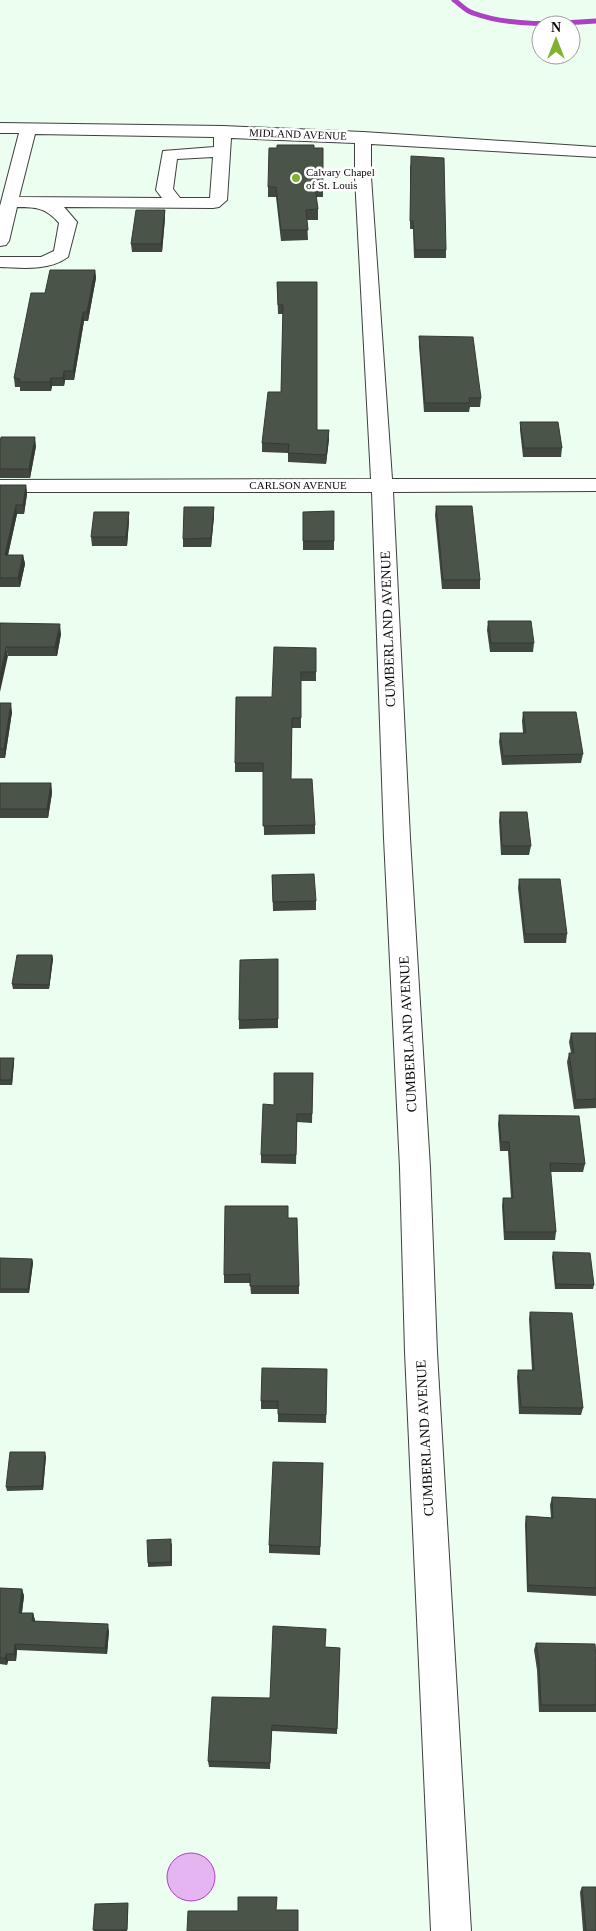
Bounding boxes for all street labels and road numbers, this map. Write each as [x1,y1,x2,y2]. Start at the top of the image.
street label: MIDLAND AVENUE [249,126,347,142]
street label: CARLSON AVENUE [249,479,347,491]
street label: CUMBERLAND AVENUE [378,551,398,707]
street label: CUMBERLAND AVENUE [396,955,420,1113]
street label: CUMBERLAND AVENUE [413,1359,437,1517]

